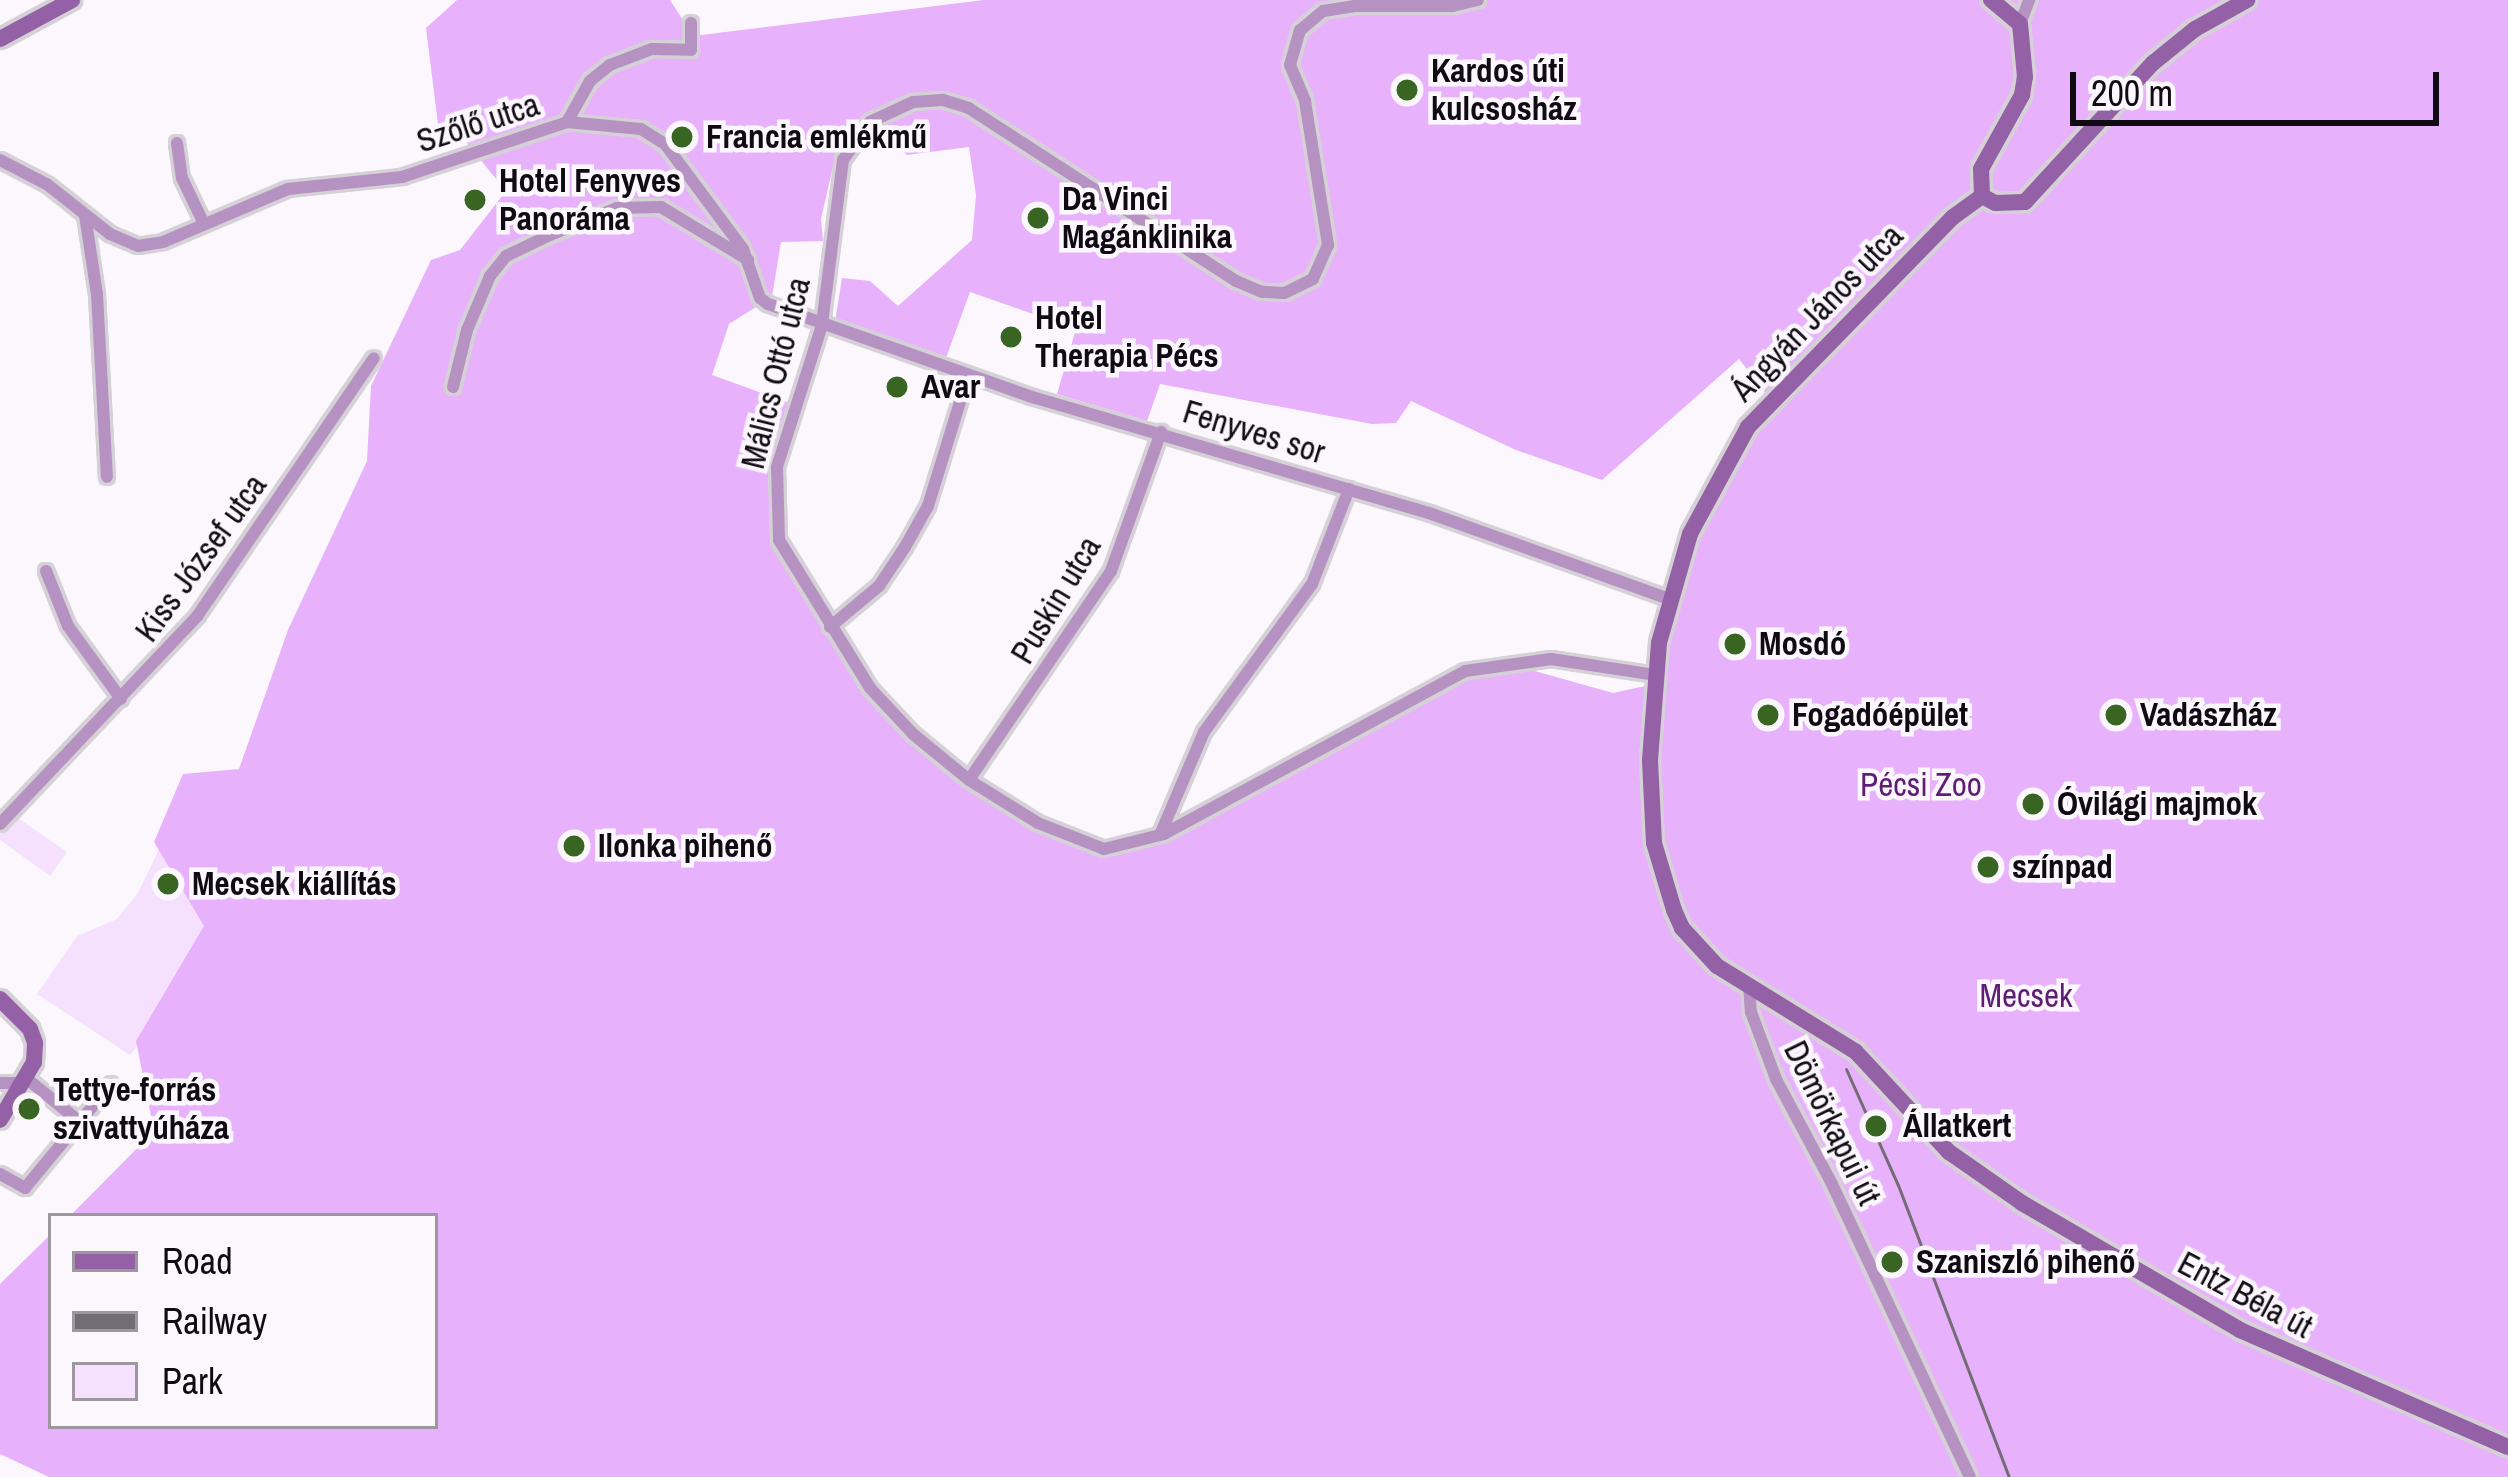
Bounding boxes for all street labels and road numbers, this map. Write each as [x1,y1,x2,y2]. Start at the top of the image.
street label: Szőlő utca [412,85,544,161]
street label: Ángyán János utca [1723,216,1911,410]
street label: Málics Ottó utca [733,273,819,473]
street label: Fenyves sor [1178,392,1330,472]
street label: Kiss József utca [127,467,275,649]
street label: Puskin utca [1003,529,1109,671]
street label: Dömörkapui út [1775,1035,1889,1211]
street label: Entz Béla út [2171,1243,2319,1347]

